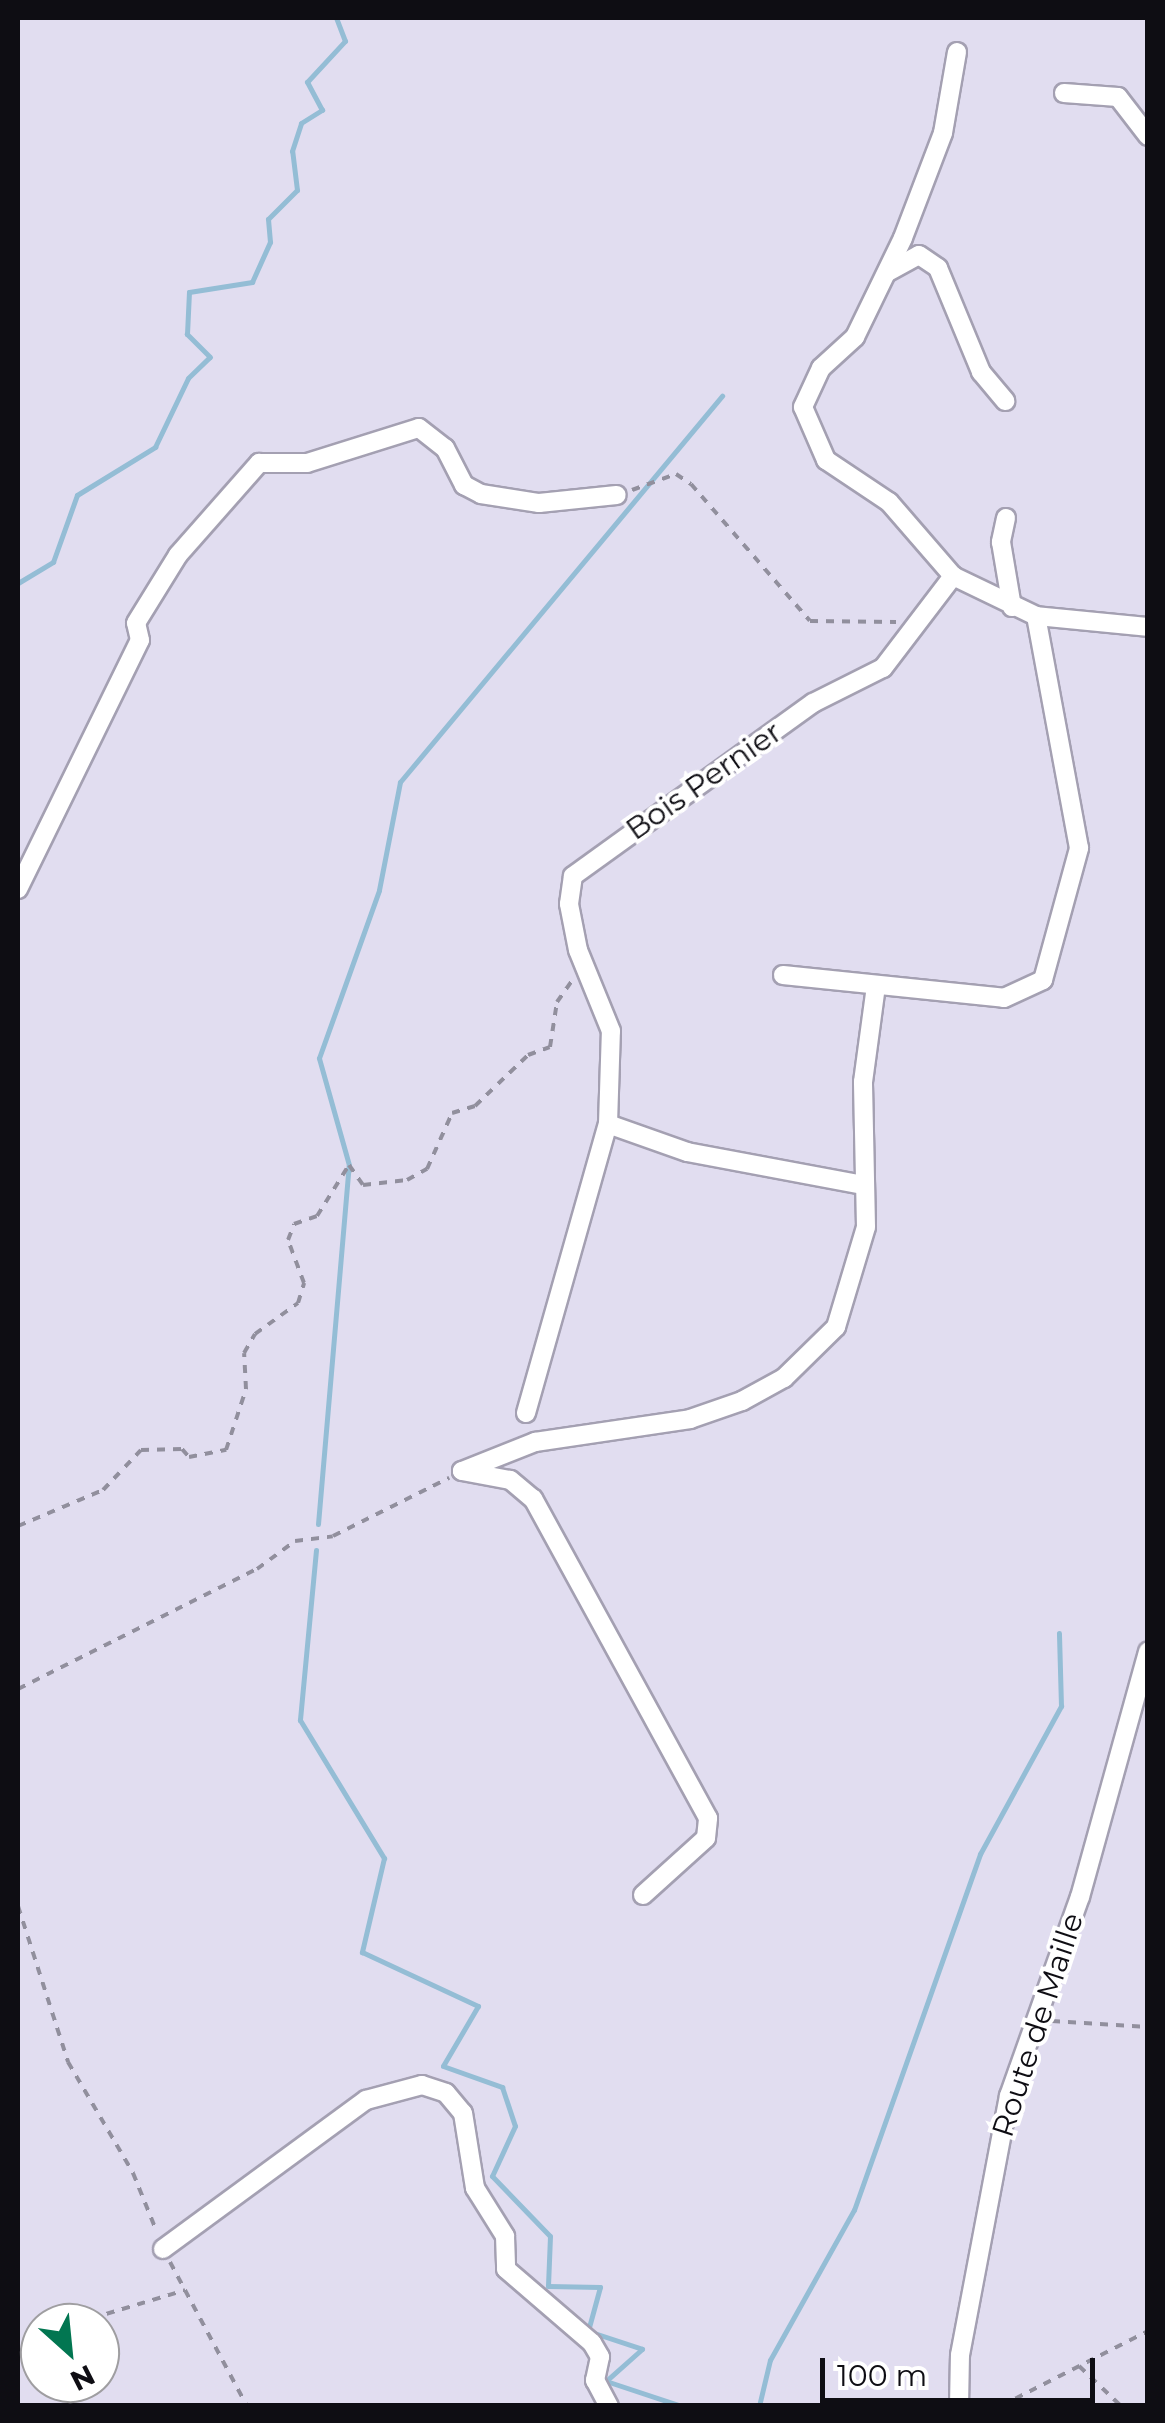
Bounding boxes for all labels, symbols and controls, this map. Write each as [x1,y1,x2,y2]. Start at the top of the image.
street label: Bois Pernier [619,714,789,848]
street label: Route de Maille [985,1909,1091,2141]
north arrow [20,2303,120,2403]
scale bar [825,2338,1100,2400]
text: 100 m [837,2357,927,2394]
text: N [65,2358,101,2398]

